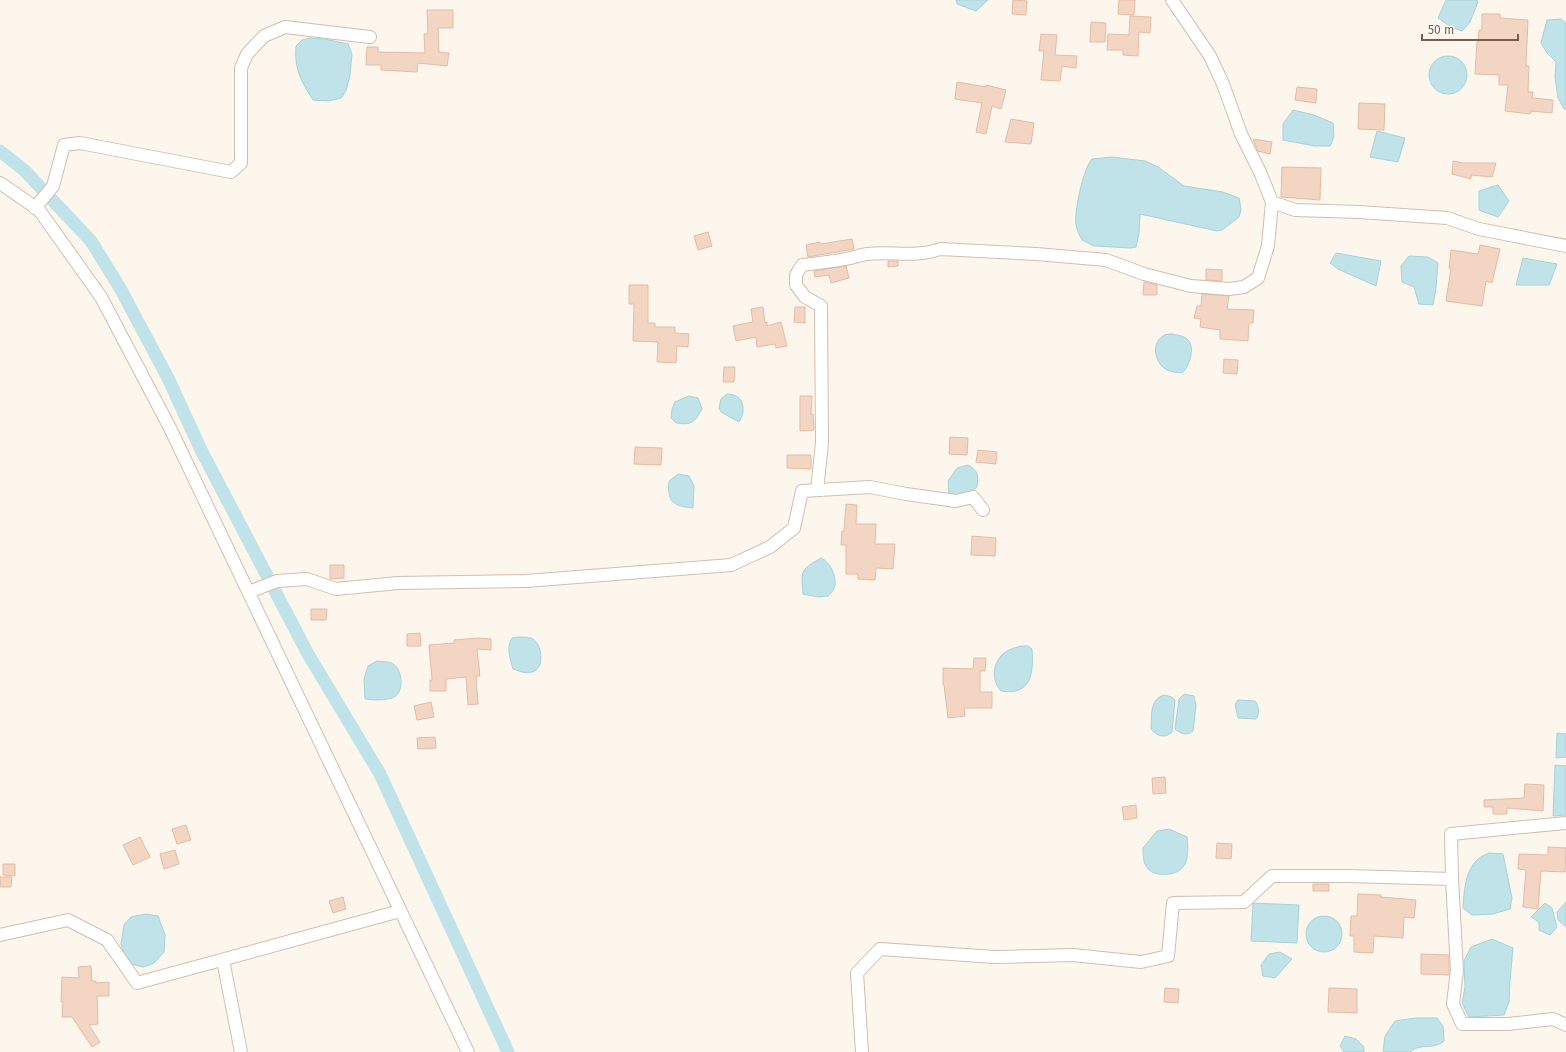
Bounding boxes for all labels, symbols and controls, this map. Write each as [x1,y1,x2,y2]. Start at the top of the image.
scale bar [1422,16,1518,42]
text: 50 m [1428,23,1454,37]

